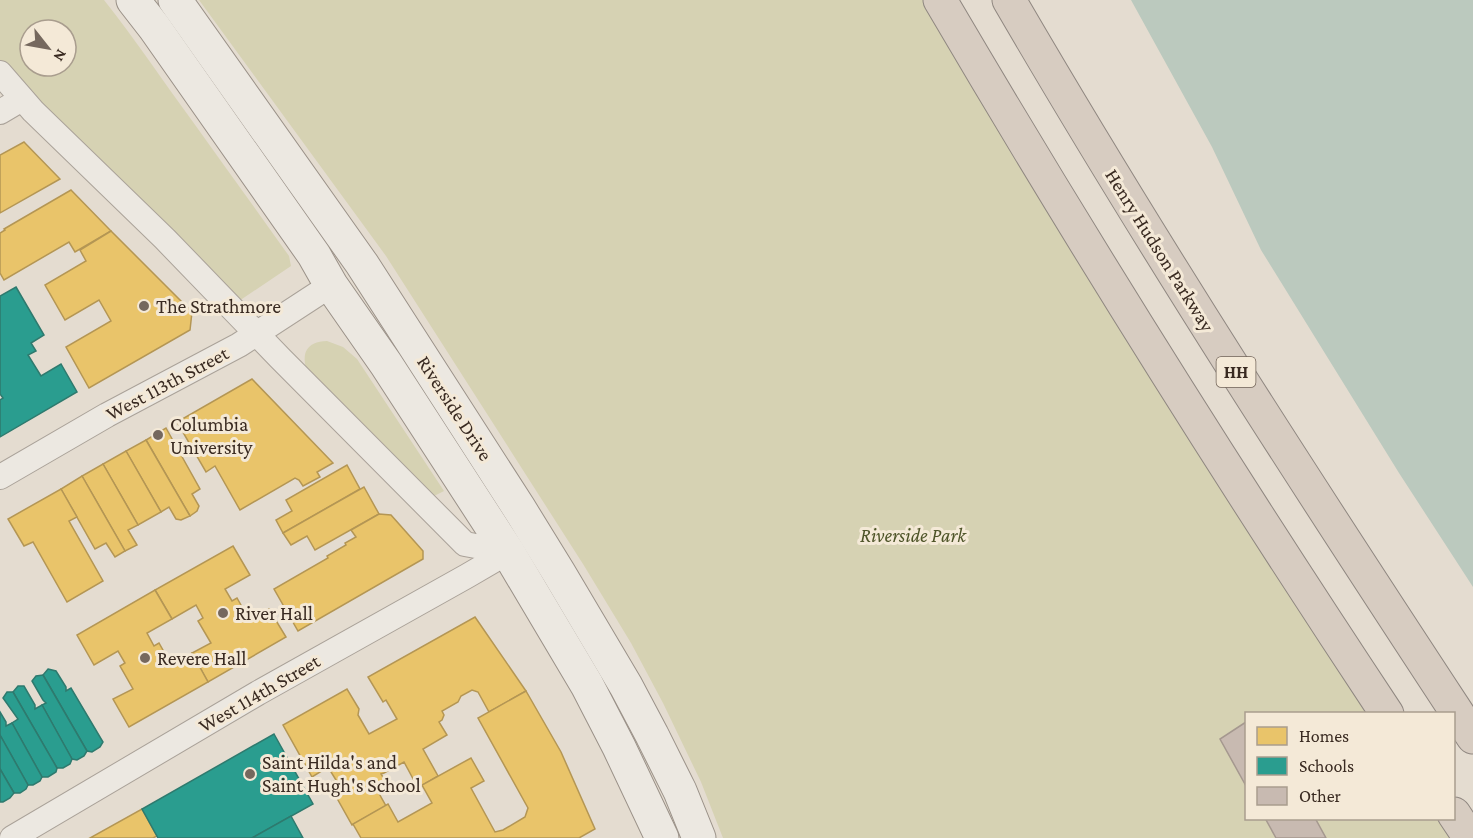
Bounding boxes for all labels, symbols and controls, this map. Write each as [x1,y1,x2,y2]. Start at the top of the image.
north arrow [18,18,78,78]
text: N [50,46,71,65]
street label: Henry Hudson Parkway [1100,165,1219,337]
place label: The Strathmore [156,295,281,317]
marker: The Strathmore [137,299,151,313]
street label: West 113th Street [102,341,232,424]
street label: Riverside Drive [413,351,497,465]
road number: HH [1216,357,1256,387]
place label: Columbia University [170,413,253,459]
marker: Columbia University [151,428,165,442]
park label: Riverside Park [860,524,967,546]
place label: River Hall [235,602,313,624]
marker: River Hall [216,606,230,620]
place label: Revere Hall [157,647,247,669]
street label: West 114th Street [195,649,324,737]
marker: Revere Hall [138,651,152,665]
legend [1245,712,1455,820]
text: Homes [1299,726,1349,746]
place label: Saint Hilda's and Saint Hugh's School [262,751,421,797]
text: Schools [1299,756,1354,776]
marker: Saint Hilda's and Saint Hugh's School [243,767,257,781]
text: Other [1299,786,1342,806]

